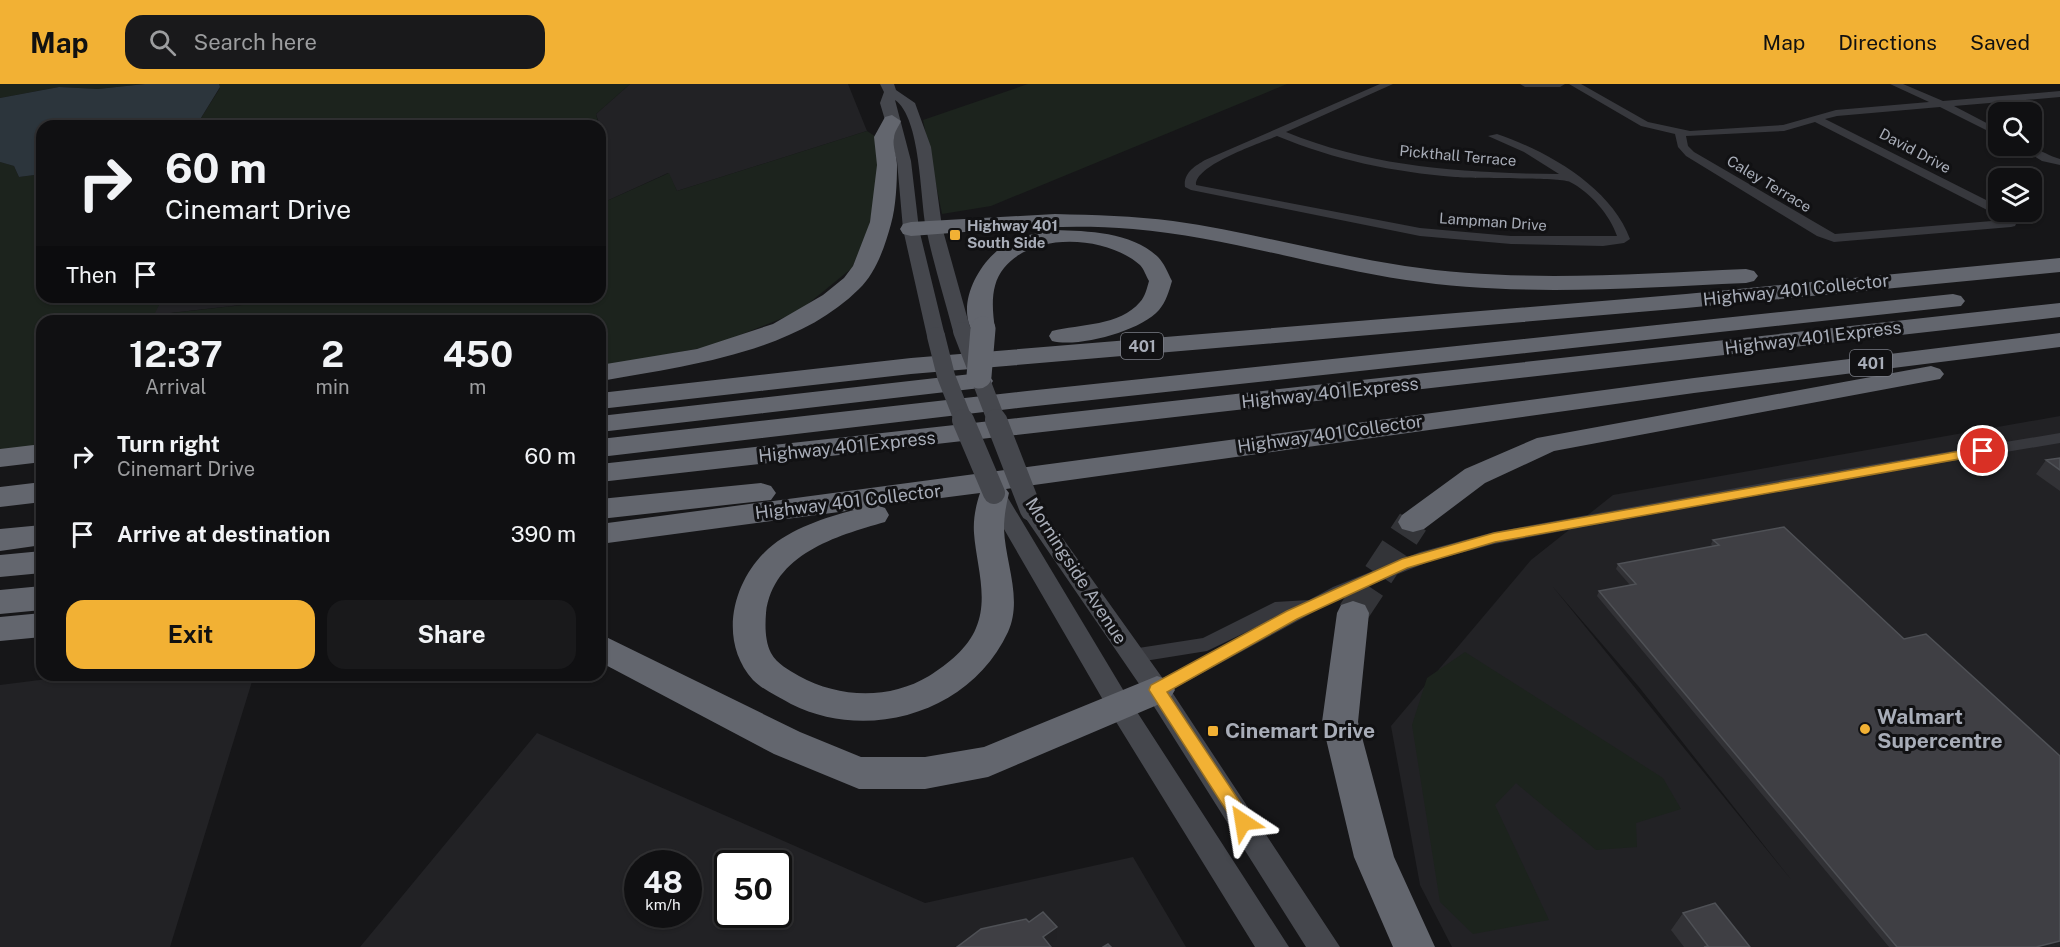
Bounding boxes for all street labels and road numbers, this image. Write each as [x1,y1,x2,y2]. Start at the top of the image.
street label: David Drive [1877,125,1954,176]
street label: Pickthall Terrace [1399,142,1517,169]
street label: Caley Terrace [1724,152,1815,215]
street label: Lampman Drive [1439,209,1548,234]
street label: Highway 401 Collector [1702,269,1890,310]
street label: Highway 401 Express [1723,316,1903,359]
road number: 401 [1121,333,1163,359]
road number: 401 [1850,350,1892,376]
street label: Highway 401 Express [1240,373,1420,412]
street label: Highway 401 Collector [1236,410,1424,457]
street label: Highway 401 Express [757,427,937,466]
street label: Highway 401 Collector [754,480,942,523]
street label: Morningside Avenue [1021,494,1131,648]

